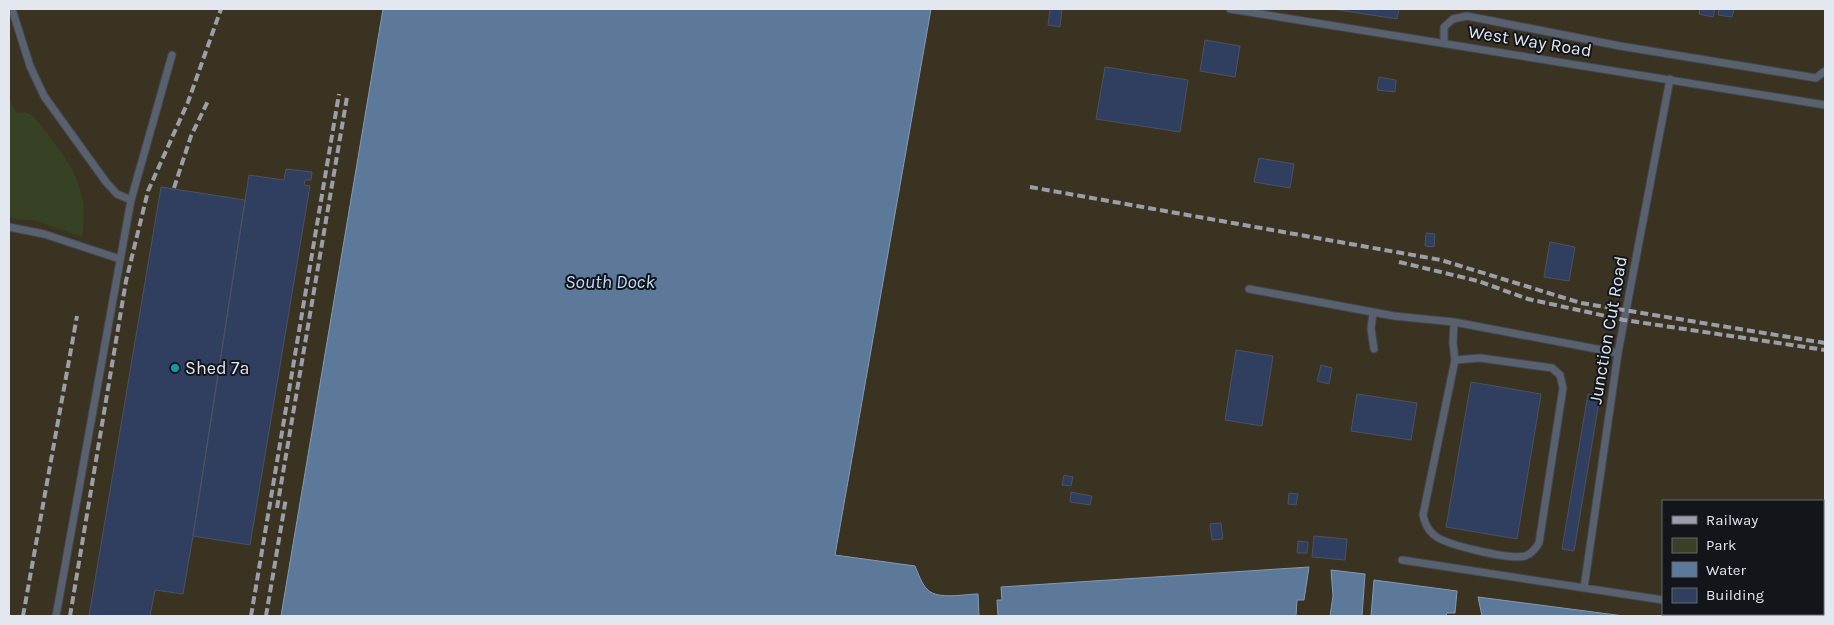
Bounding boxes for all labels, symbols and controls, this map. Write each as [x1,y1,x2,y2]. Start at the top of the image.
street label: West Way Road [1467,20,1593,62]
street label: Junction Cut Road [1584,254,1632,406]
water label: South Dock [565,271,655,293]
place label: Shed 7a [185,357,249,379]
marker: Shed 7a [169,362,181,374]
legend [1662,500,1824,615]
text: Railway [1706,511,1758,529]
text: Park [1706,536,1736,554]
text: Water [1706,561,1747,579]
text: Building [1706,586,1764,604]

